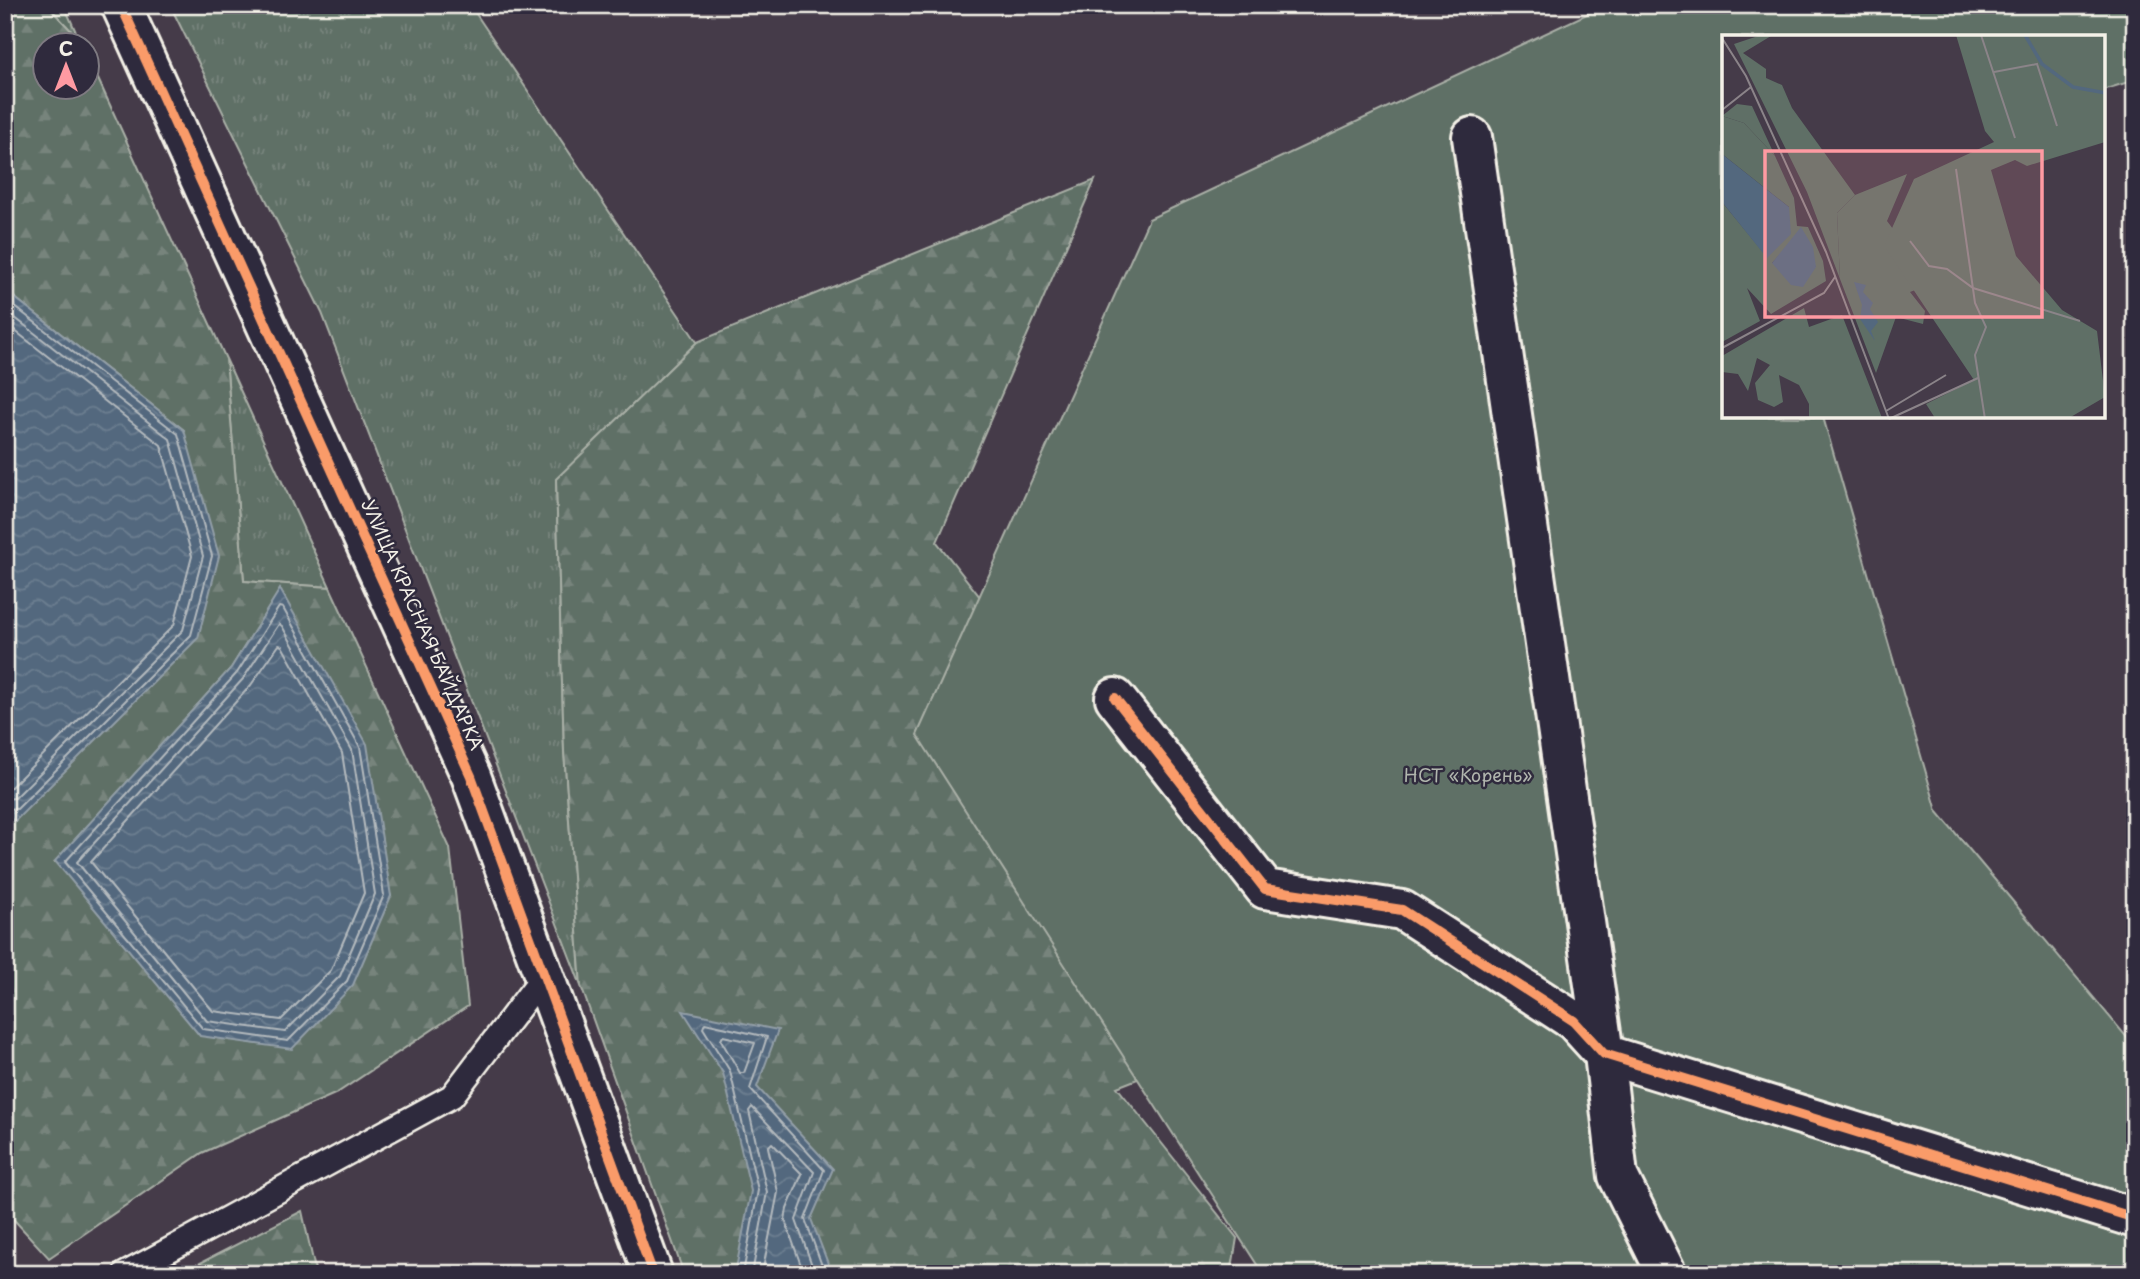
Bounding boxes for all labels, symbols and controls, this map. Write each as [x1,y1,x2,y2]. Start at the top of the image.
north arrow [32,32,102,102]
text: С [59,34,73,62]
inset map [1722,35,2105,418]
street label: УЛИЦА КРАСНАЯ БАЙДАРКА [356,495,491,754]
park label: НСТ «Корень» [1404,761,1532,788]

